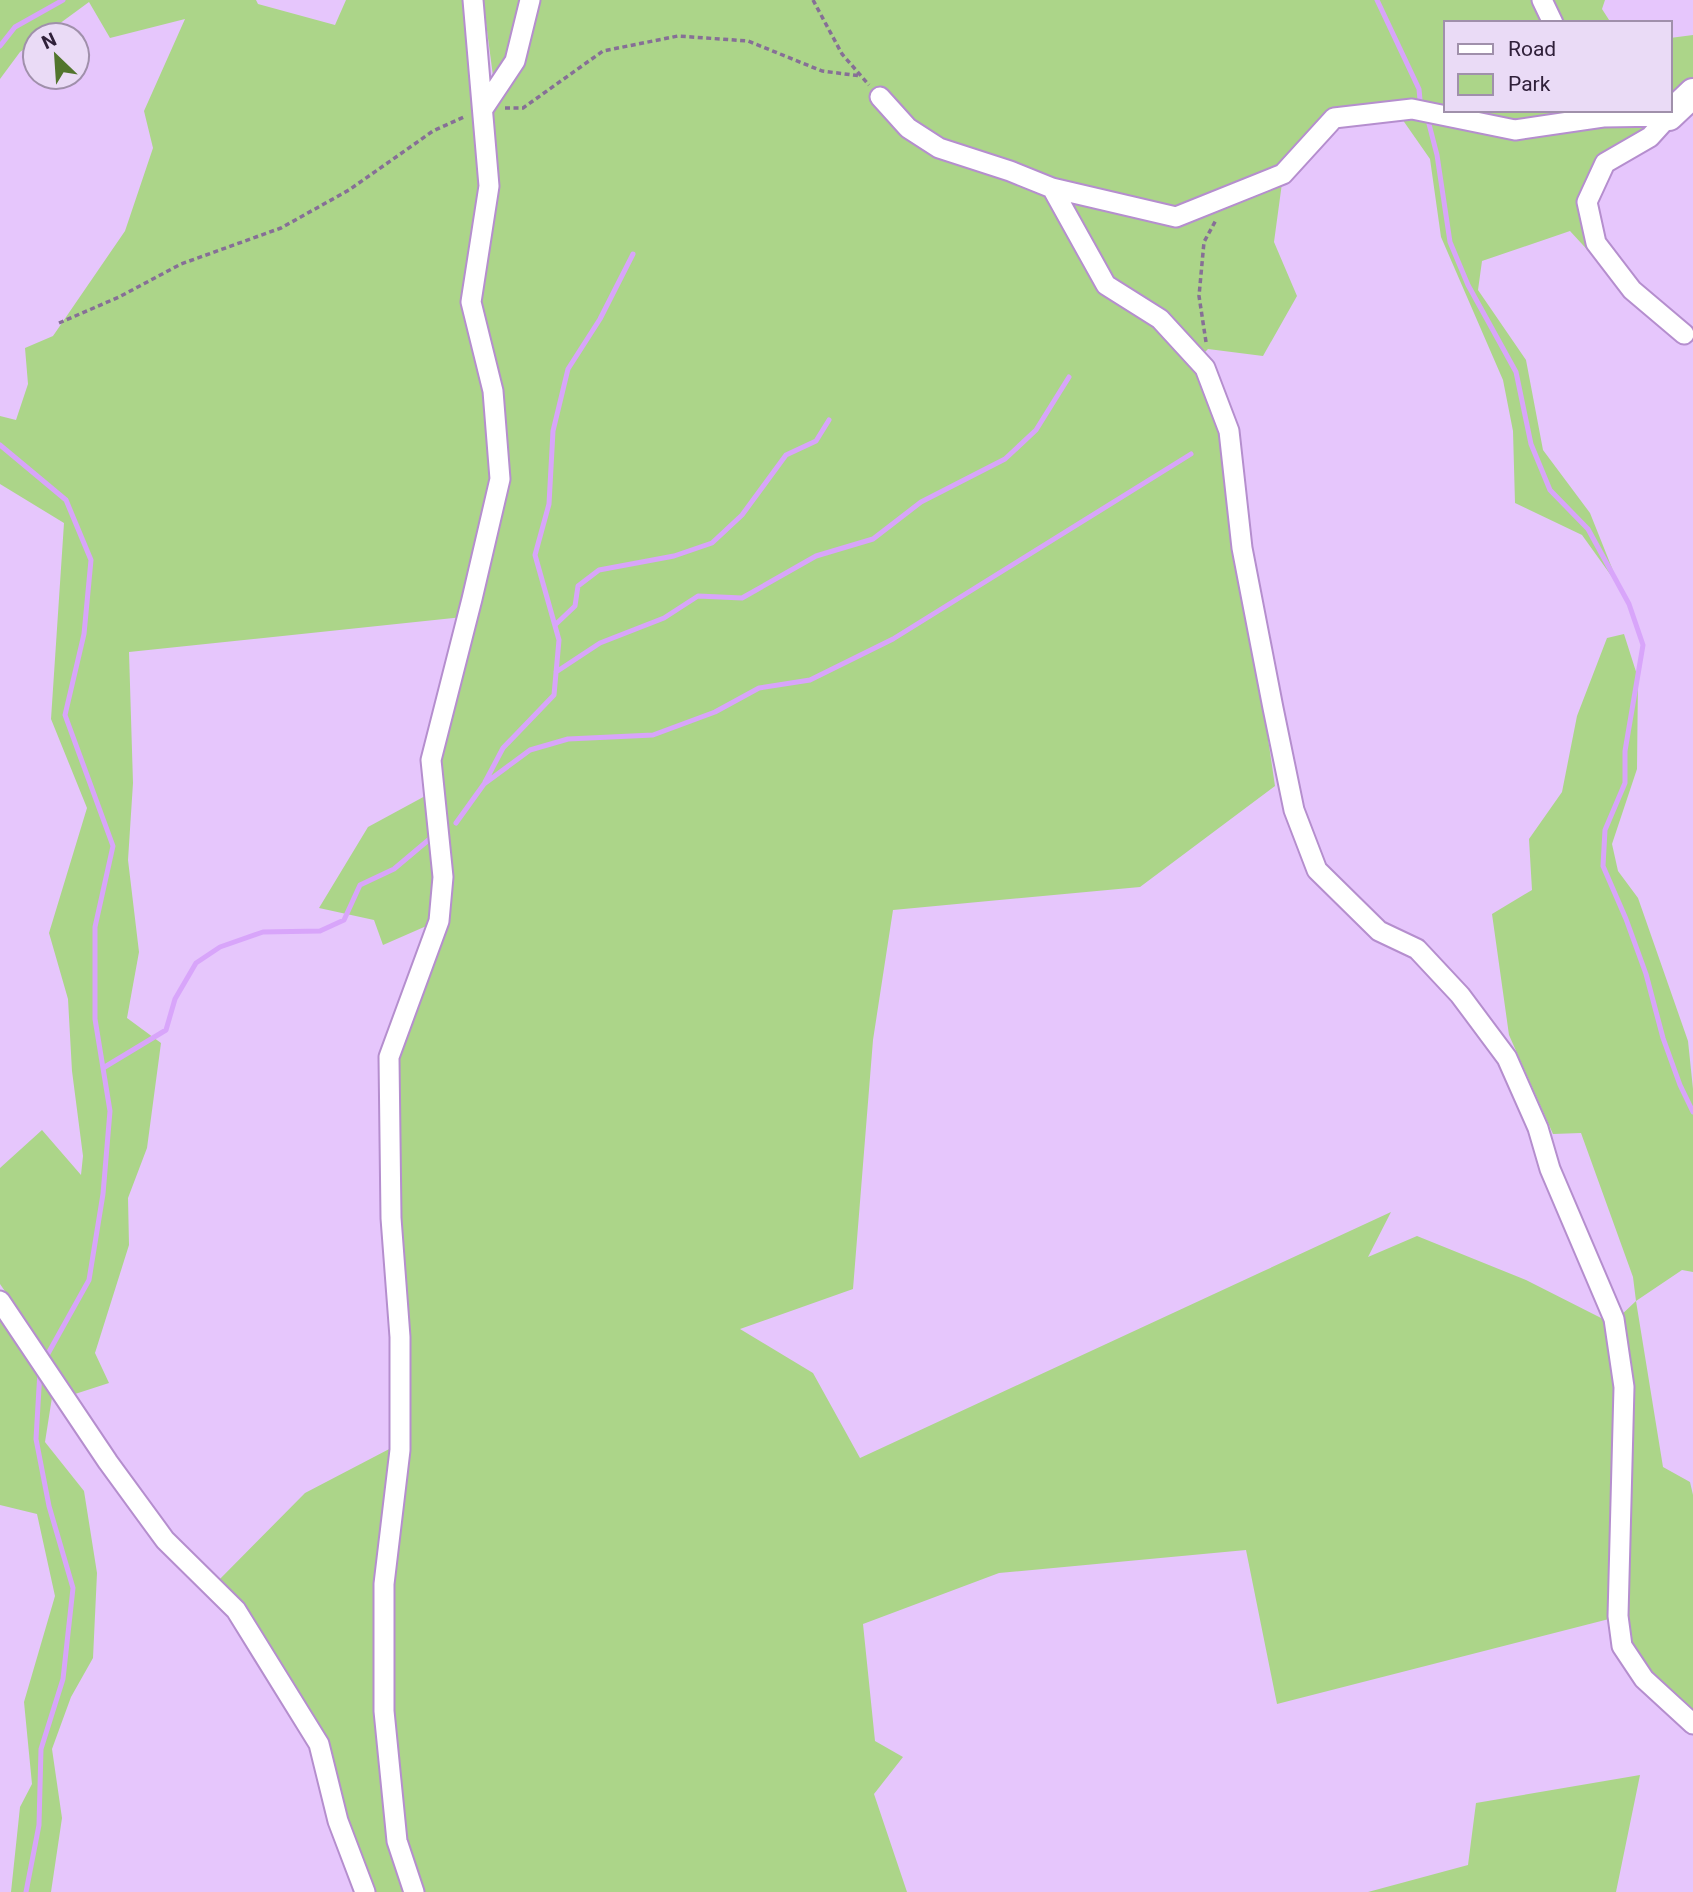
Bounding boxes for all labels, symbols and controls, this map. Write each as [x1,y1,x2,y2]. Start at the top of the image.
north arrow [21,21,91,91]
legend [1444,21,1672,112]
text: N [38,28,60,54]
text: Road [1508,37,1556,61]
text: Park [1508,72,1551,96]

